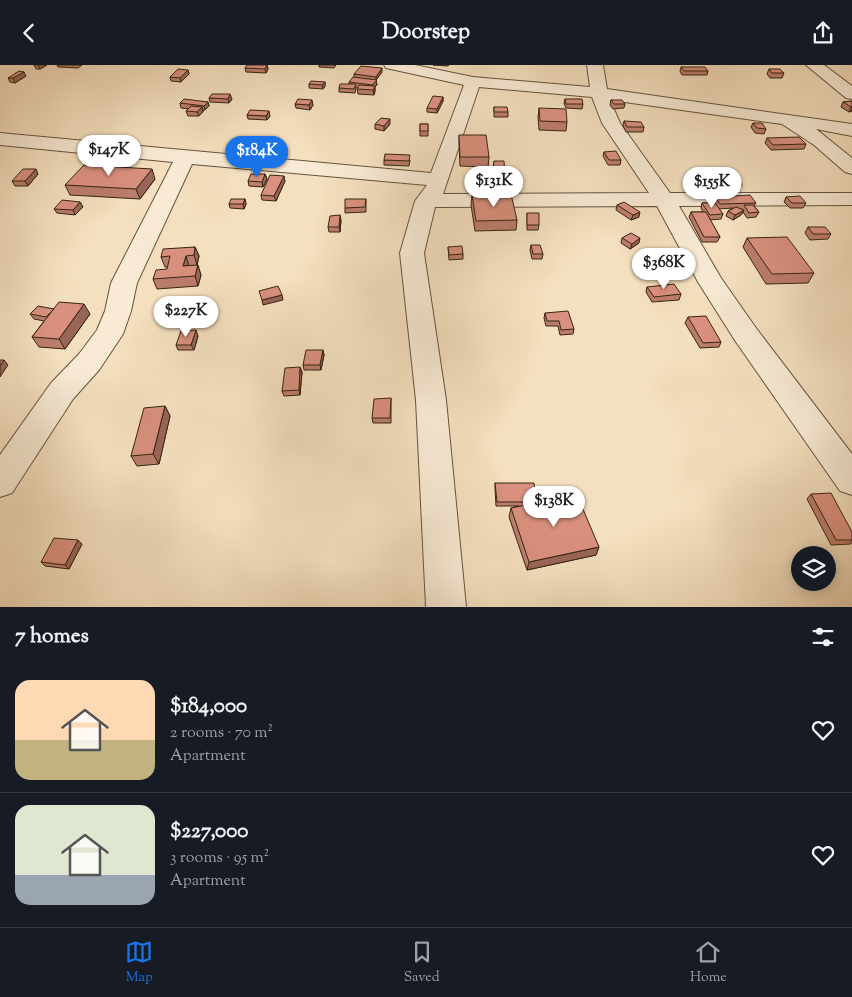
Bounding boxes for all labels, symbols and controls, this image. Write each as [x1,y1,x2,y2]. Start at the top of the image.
text: Doorstep [382,17,470,49]
icon: back [15,19,43,47]
icon: share [809,19,837,47]
pin: $147K [74,135,144,177]
pin: $184K [222,135,292,178]
text: $147K [88,139,130,162]
text: $184K [236,140,278,163]
pin: $131K [459,165,529,208]
pin: $155K [677,167,747,209]
text: $131K [475,170,513,193]
text: $155K [694,171,730,194]
pin: $368K [629,247,699,290]
text: $368K [643,252,685,275]
pin: $227K [151,295,221,338]
text: $227K [164,300,208,323]
pin: $138K [519,485,589,528]
text: $138K [534,490,574,513]
map controls [791,546,836,591]
button: layers [791,546,836,591]
text: 7 homes [15,622,89,652]
icon: filters [809,623,837,651]
text: $184,000 [170,692,247,722]
icon: home [55,700,115,760]
icon: heart [809,716,837,744]
text: 2 rooms · 70 m² [170,722,273,745]
text: Apartment [170,745,246,768]
text: $227,000 [170,817,248,847]
icon: home [55,825,115,885]
icon: heart [809,841,837,869]
text: 3 rooms · 95 m² [170,847,269,870]
text: Apartment [170,870,246,893]
tab: Map [125,938,153,988]
tab: Saved [404,938,440,988]
tab: Home [690,938,727,988]

